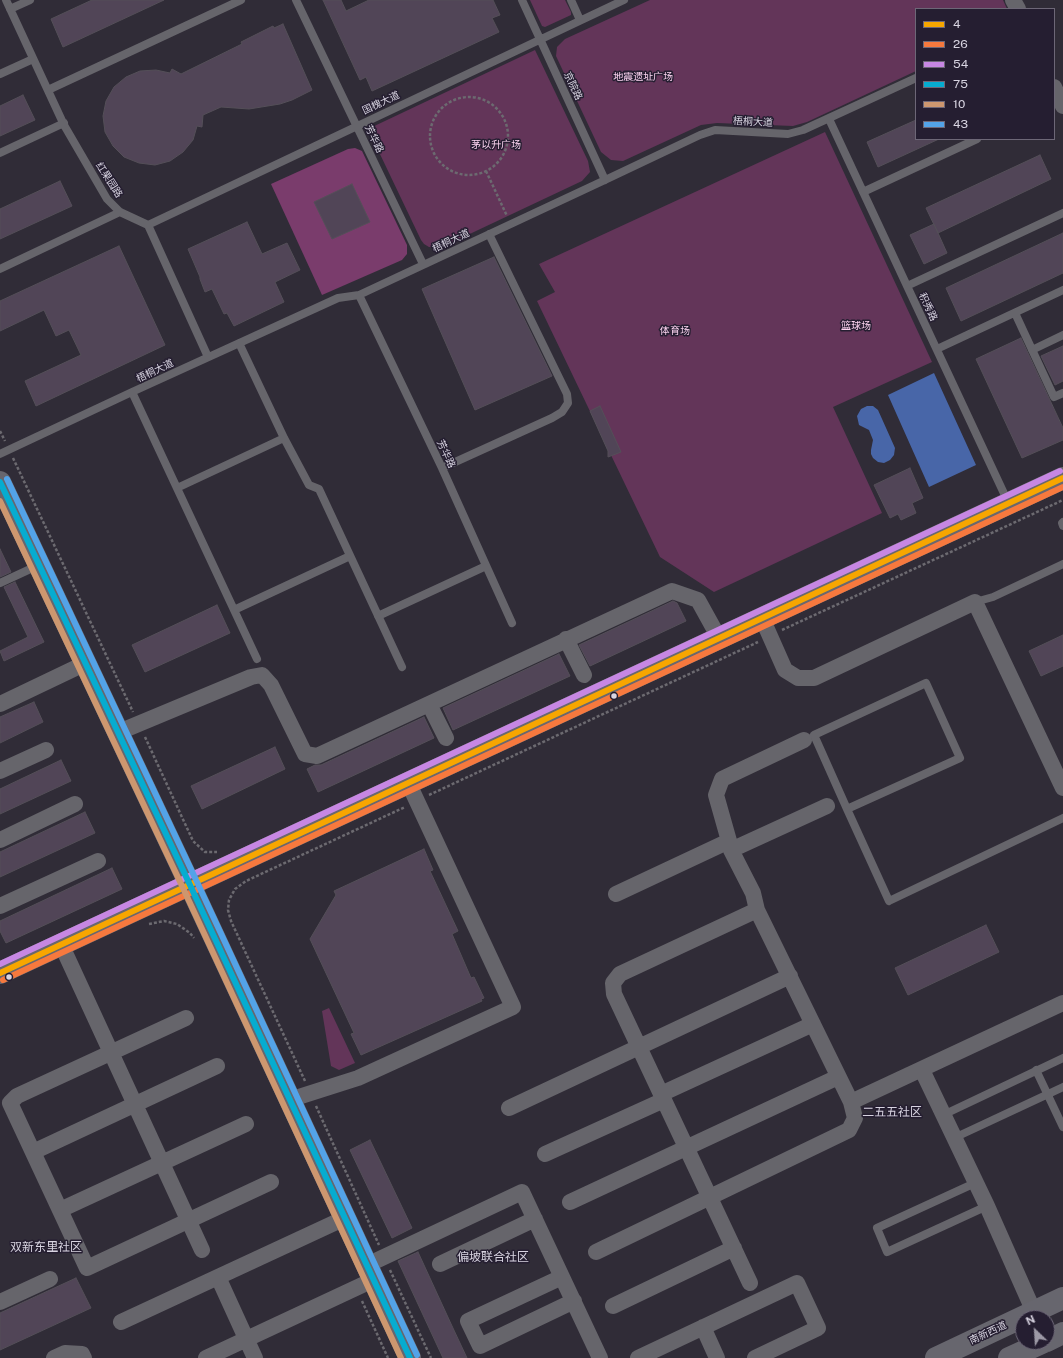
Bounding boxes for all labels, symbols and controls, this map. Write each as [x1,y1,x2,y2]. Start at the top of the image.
legend [915,8,1055,140]
text: 4 [953,17,961,31]
text: 26 [953,37,968,51]
text: 54 [953,57,968,71]
street label: 京院路 [561,70,585,102]
park label: 地震遗址广场 [613,71,673,83]
text: 75 [953,77,968,91]
street label: 国槐大道 [360,89,402,117]
text: 10 [953,97,965,111]
street label: 梧桐大道 [733,115,773,129]
text: 43 [953,117,968,131]
street label: 芳华路 [362,123,386,155]
park label: 茅以升广场 [471,139,521,151]
street label: 红果园路 [93,160,125,200]
street label: 梧桐大道 [430,227,472,255]
street label: 积秀路 [916,291,940,323]
park label: 篮球场 [841,320,871,332]
park label: 体育场 [660,325,690,337]
street label: 梧桐大道 [134,357,176,385]
street label: 芳华路 [434,438,458,470]
unlabelled marker [609,691,619,701]
unlabelled marker [4,972,14,982]
district label: 二五五社区 [862,1105,922,1119]
district label: 双新东里社区 [10,1240,82,1254]
district label: 偏坡联合社区 [457,1250,529,1264]
north arrow [1015,1310,1055,1350]
text: N [1024,1313,1037,1327]
street label: 南新西道 [967,1319,1009,1347]

